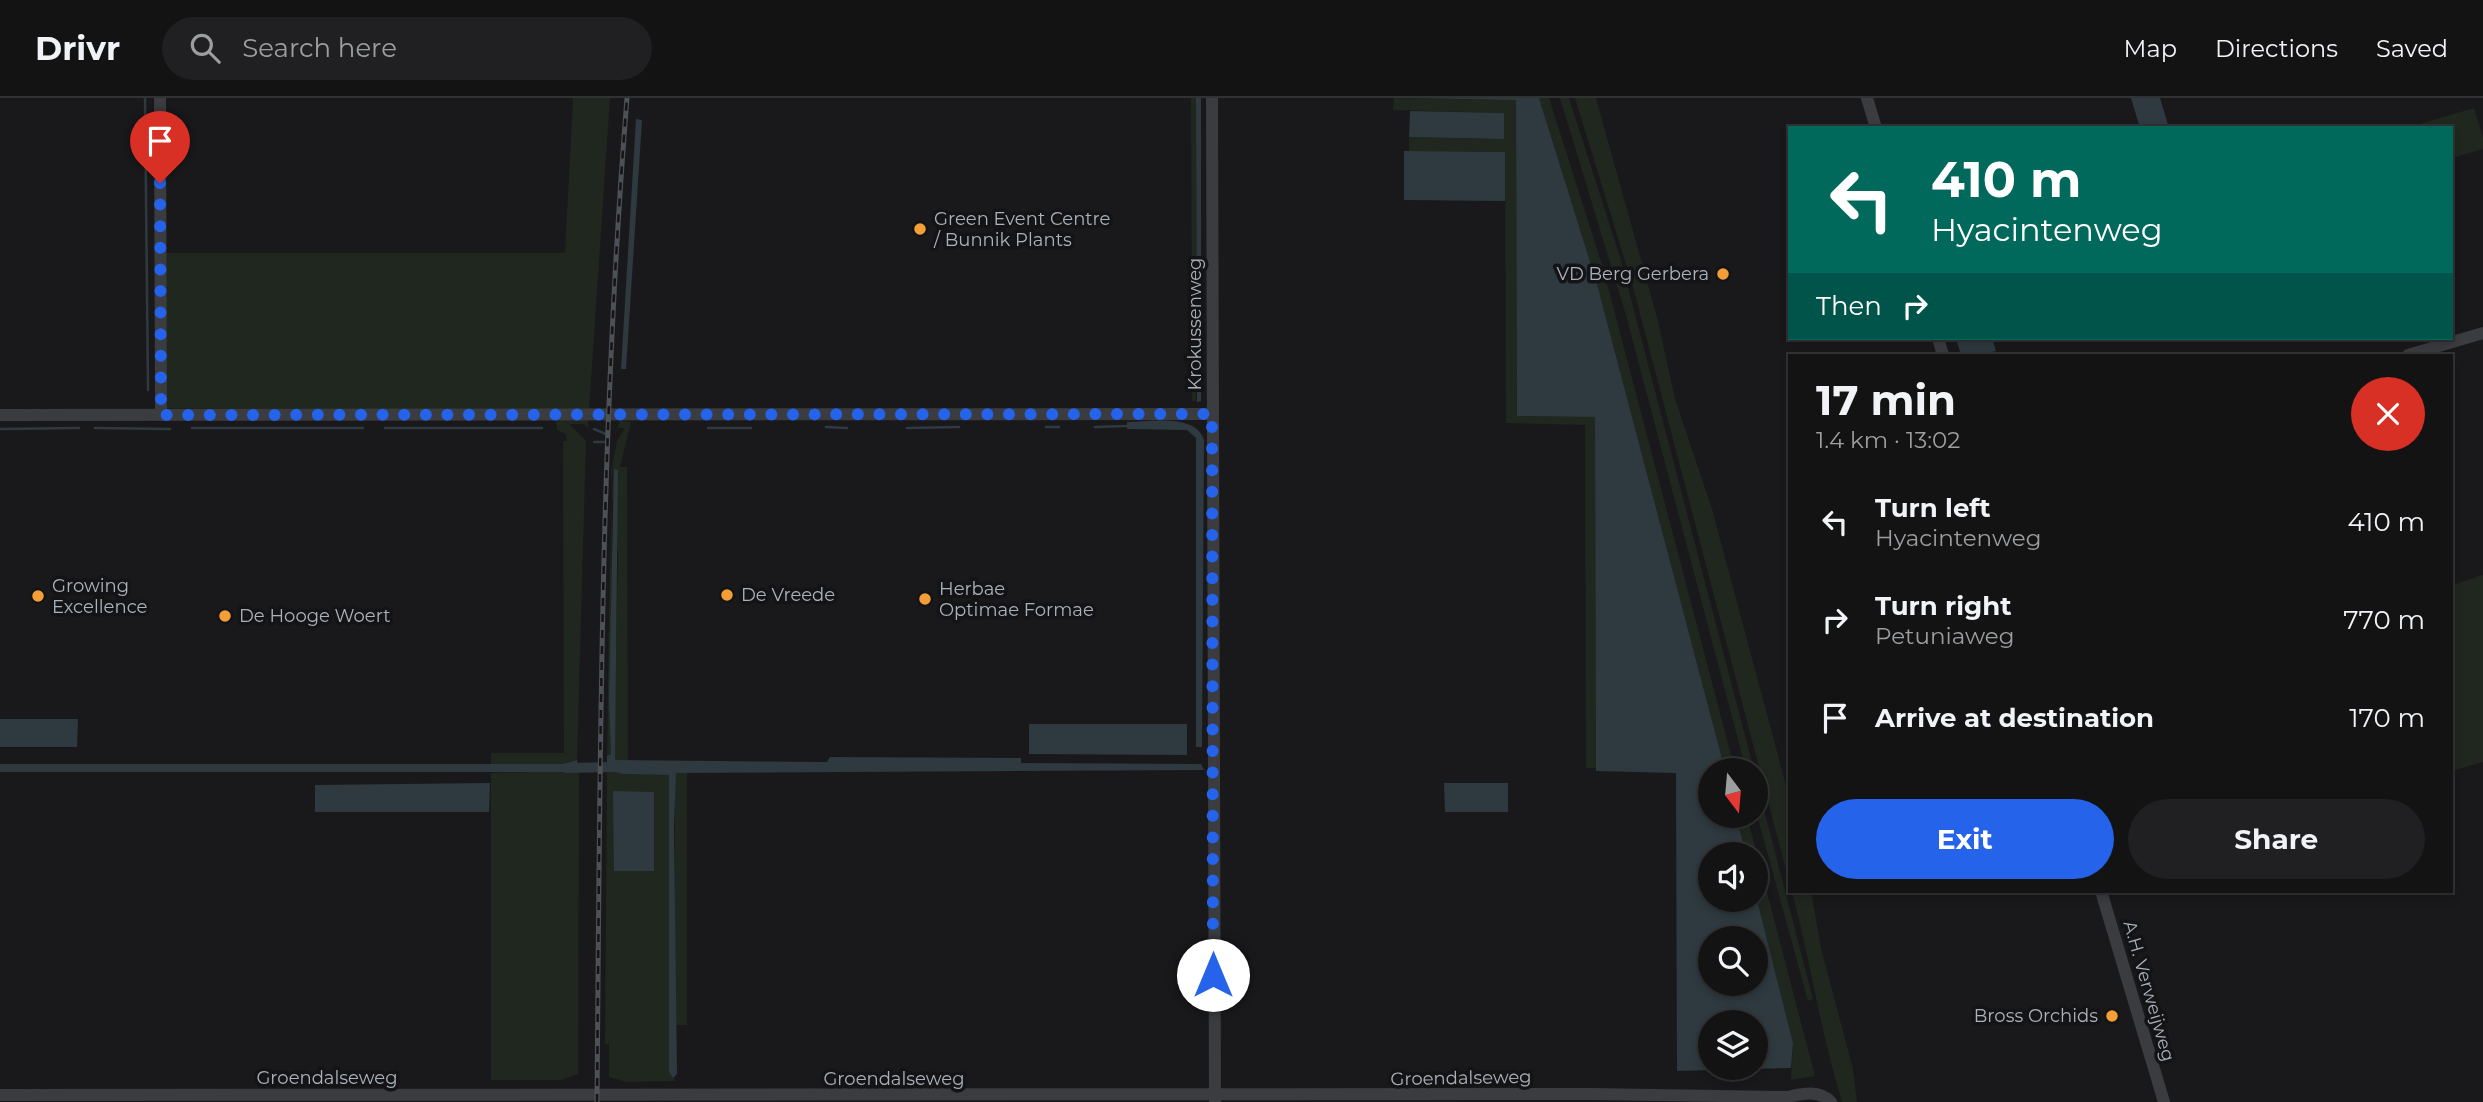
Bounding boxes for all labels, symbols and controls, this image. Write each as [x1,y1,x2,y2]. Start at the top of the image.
search box [162,17,652,80]
text: Drivr [35,28,120,68]
icon: search [186,29,224,67]
text: Search here [242,32,397,64]
text: Map [2124,34,2177,63]
text: Directions [2215,34,2338,63]
text: Saved [2376,34,2448,63]
pin [130,111,190,183]
icon: arrive [141,122,179,160]
text: 410 m [1931,150,2081,209]
icon: left [1816,154,1907,245]
place label: Green Event Centre / Bunnik Plants [933,208,1111,251]
text: Hyacintenweg [1931,210,2163,249]
marker: Green Event Centre / Bunnik Plants [912,221,928,237]
street label: Krokussenweg [1184,258,1206,390]
place label: VD Berg Gerbera [1557,263,1709,285]
marker: VD Berg Gerbera [1715,266,1731,282]
icon: right [1896,287,1934,325]
text: Then [1816,290,1882,322]
text: 17 min [1816,374,1956,426]
button: close [2351,377,2425,451]
text: 1.4 km · 13:02 [1816,426,1960,454]
text: Turn left [1875,492,1991,524]
icon: left [1816,503,1854,541]
text: 410 m [2347,506,2425,538]
text: Hyacintenweg [1875,524,2041,552]
place label: Growing Excellence [52,575,148,618]
place label: Herbae Optimae Formae [939,578,1094,621]
place label: De Vreede [741,584,835,606]
marker: De Vreede [719,587,735,603]
marker: Growing Excellence [30,588,46,604]
text: Turn right [1875,590,2011,622]
marker: Herbae Optimae Formae [917,591,933,607]
icon: right [1816,601,1854,639]
text: 770 m [2343,604,2425,636]
place label: De Hooge Woert [239,605,391,627]
marker: De Hooge Woert [217,608,233,624]
text: Petuniaweg [1875,622,2015,650]
icon: arrive [1816,699,1854,737]
text: Arrive at destination [1875,702,2154,734]
text: 170 m [2349,702,2425,734]
north arrow [1698,758,1768,828]
map controls [1698,758,1768,1080]
button: Exit [1816,799,2114,879]
button: Share [2128,799,2425,879]
button: sound [1698,842,1768,912]
street label: A.H. Verweijweg [2118,918,2180,1064]
button: search [1698,926,1768,996]
position arrow [1176,938,1250,1012]
place label: Bross Orchids [1974,1005,2098,1027]
marker: Bross Orchids [2104,1008,2120,1024]
button: layers [1698,1010,1768,1080]
street label: Groendalseweg [1390,1066,1532,1090]
street label: Groendalseweg [256,1067,398,1089]
street label: Groendalseweg [823,1068,965,1090]

